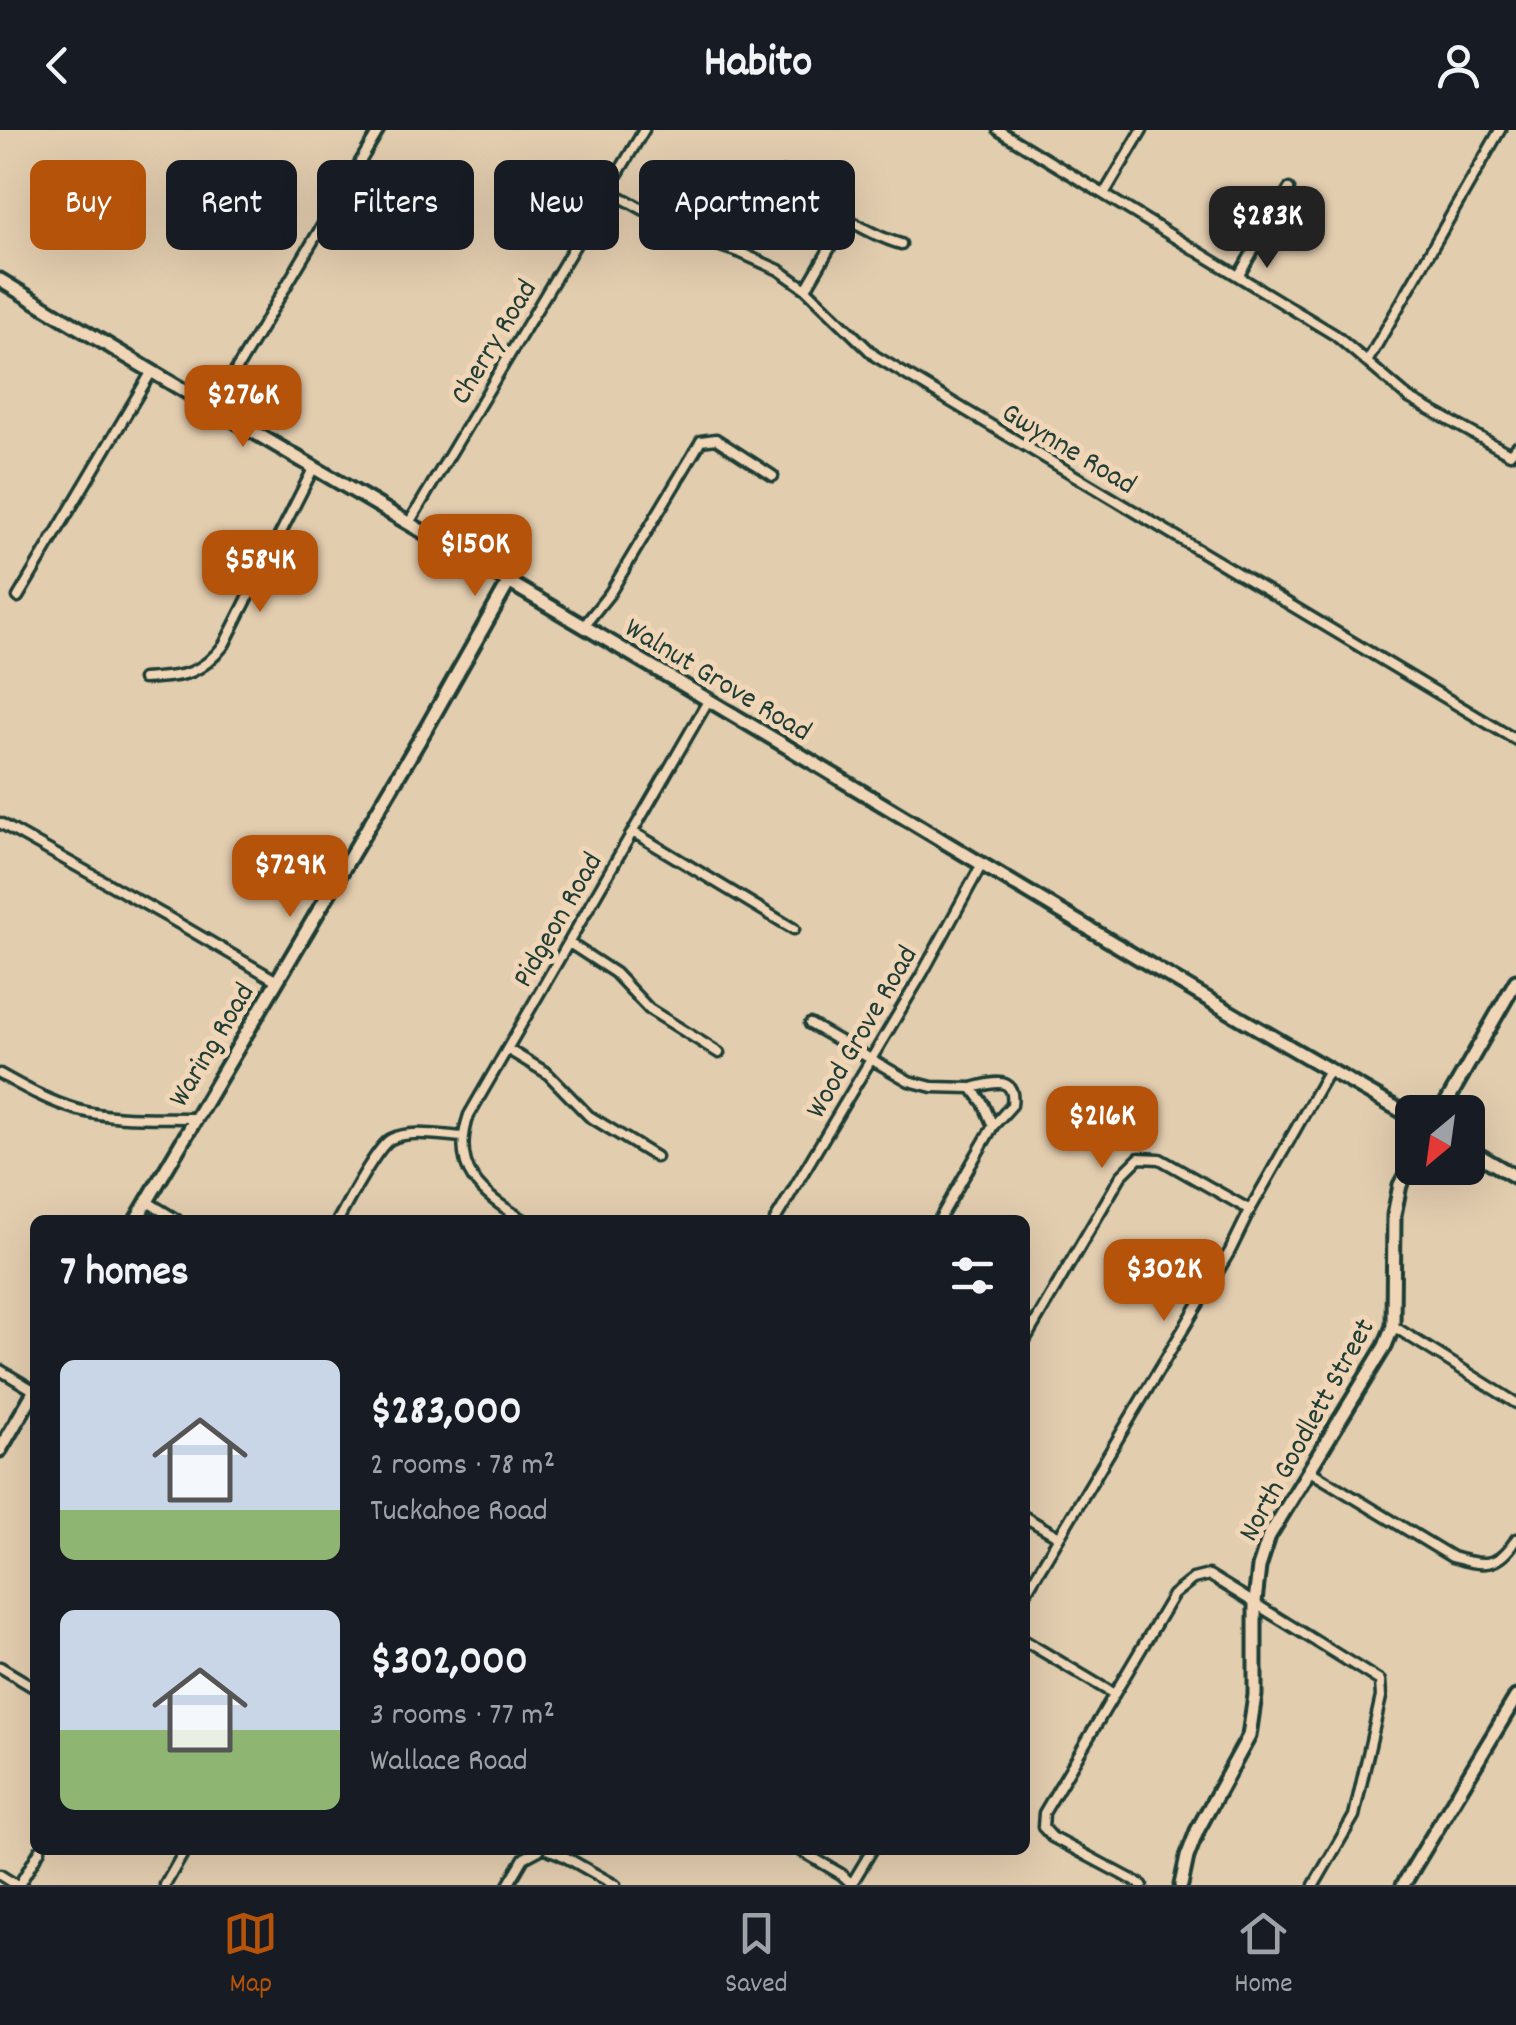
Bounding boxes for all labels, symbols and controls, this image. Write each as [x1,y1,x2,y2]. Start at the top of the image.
text: Habito [704,33,812,97]
icon: back [30,38,85,93]
icon: person [1431,38,1486,93]
chip: Buy [30,160,146,250]
chip: Rent [166,160,297,250]
chip: Filters [317,160,474,250]
chip: New [494,160,619,250]
chip: Apartment [639,160,855,250]
pin: $283K [1197,186,1337,271]
text: $283K [1231,195,1303,241]
street label: Cherry Road [442,273,550,414]
pin: $276K [173,365,313,450]
text: $276K [207,374,279,420]
street label: Gwynne Road [992,394,1143,508]
pin: $150K [405,514,545,599]
text: $150K [440,523,510,569]
pin: $584K [190,530,330,615]
text: $584K [224,539,296,585]
street label: Walnut Grove Road [615,609,818,755]
pin: $729K [220,835,360,920]
text: $729K [254,844,326,890]
street label: Pidgeon Road [504,846,616,997]
street label: Wood Grove Road [797,939,931,1128]
street label: Waring Road [160,976,268,1116]
pin: $216K [1032,1086,1172,1171]
text: $216K [1068,1095,1136,1141]
north arrow [1395,1095,1485,1185]
map controls [1395,1095,1485,1185]
pin: $302K [1094,1239,1234,1324]
text: 7 homes [60,1245,189,1305]
icon: filters [945,1248,1000,1303]
text: $302K [1126,1248,1202,1294]
street label: North Goodlett Street [1230,1312,1388,1551]
text: $283,000 [370,1384,522,1444]
icon: home [140,1400,260,1520]
text: 2 rooms · 78 m² [370,1444,555,1490]
text: Tuckahoe Road [370,1490,548,1536]
text: $302,000 [370,1634,528,1694]
icon: home [140,1650,260,1770]
text: 3 rooms · 77 m² [370,1694,555,1740]
text: Wallace Road [370,1740,528,1786]
tab: Map [223,1906,278,2006]
tab: Saved [725,1906,788,2006]
tab: Home [1234,1906,1293,2006]

